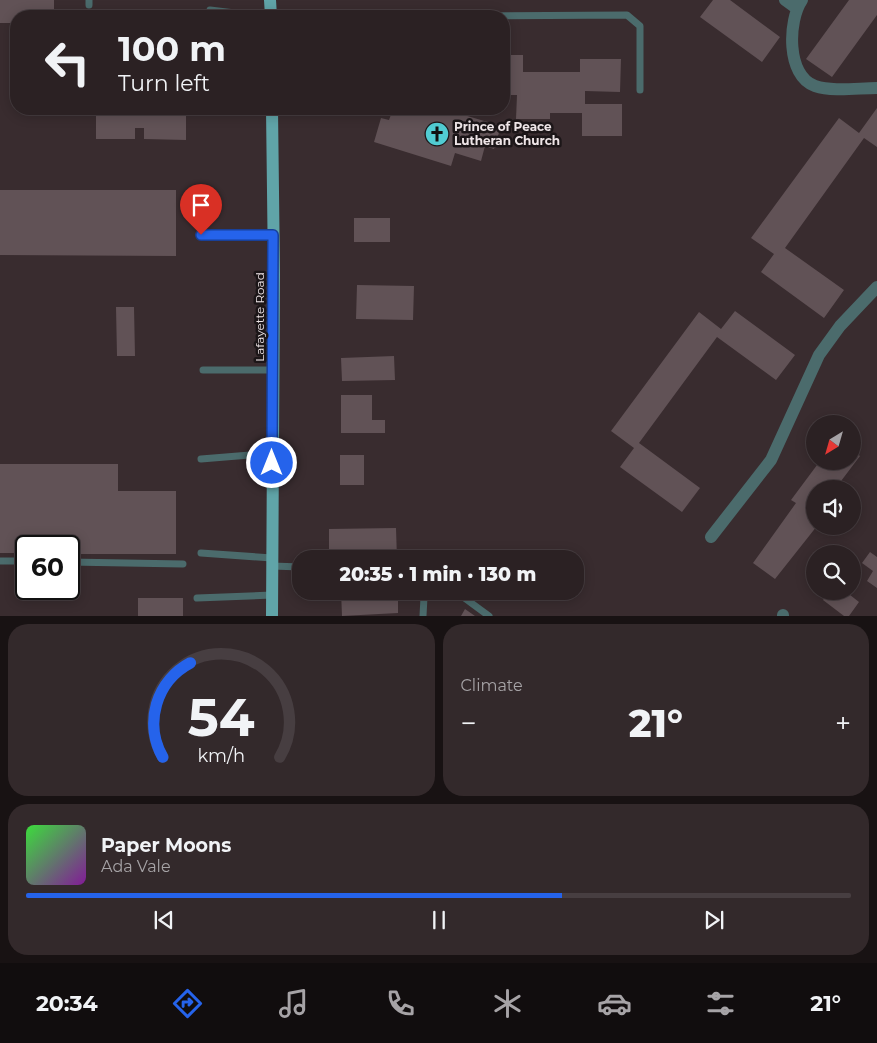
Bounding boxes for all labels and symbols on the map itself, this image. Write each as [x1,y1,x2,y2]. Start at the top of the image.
place label: Prince of Peace Lutheran Church [454,119,560,148]
church icon: Prince of Peace Lutheran Church [424,121,450,147]
pin [180,184,222,235]
street label: Lafayette Road [252,272,267,362]
north arrow [806,415,861,470]
position arrow [245,436,297,488]
speed limit sign: 60 [15,535,80,600]

